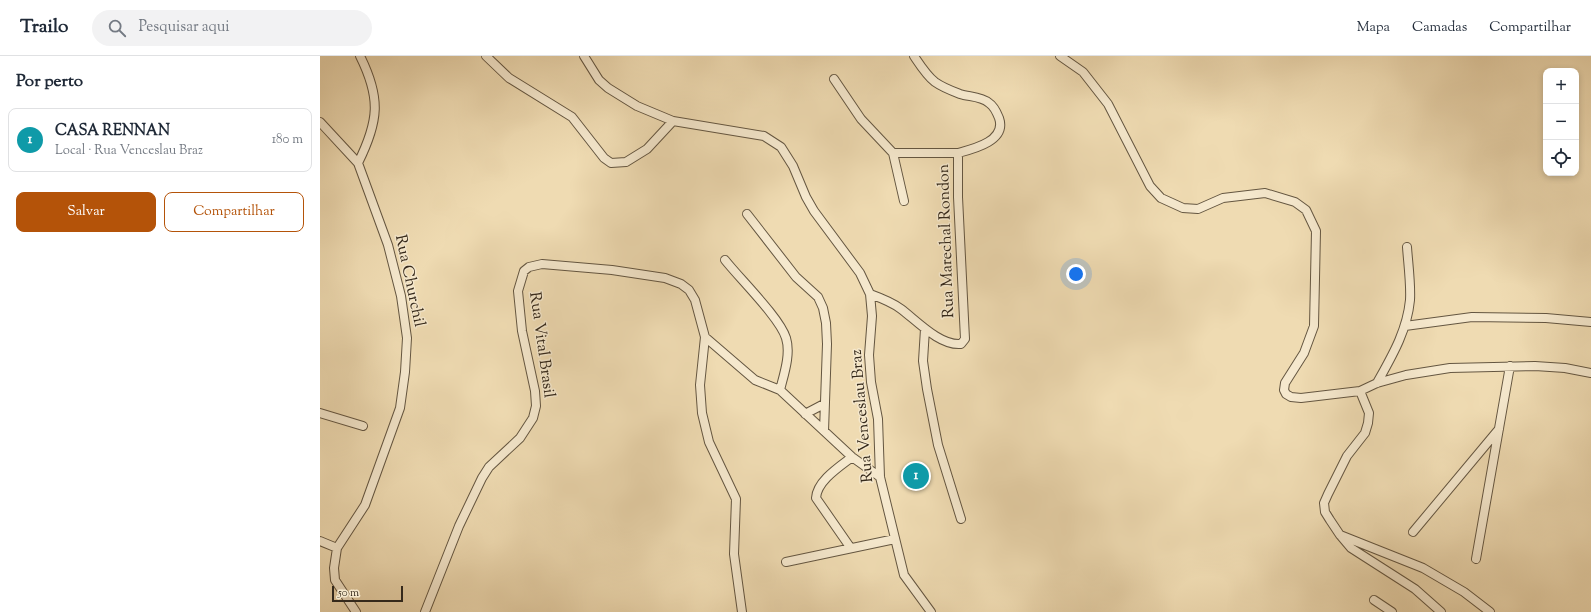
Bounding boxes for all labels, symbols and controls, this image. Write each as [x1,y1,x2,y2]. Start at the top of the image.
search box [92,10,372,46]
text: Trailo [20,14,68,41]
icon: search [106,17,128,39]
text: Pesquisar aqui [138,17,230,38]
text: Mapa [1357,18,1390,38]
text: Camadas [1412,18,1467,38]
text: Compartilhar [1489,18,1571,38]
map controls [1543,68,1579,176]
button: + [1543,68,1579,104]
text: Por perto [16,70,83,94]
button: − [1543,104,1579,140]
text: CASA RENNAN [55,121,170,142]
text: 1 [28,131,32,149]
text: 180 m [272,131,303,149]
button: locate [1543,140,1579,176]
text: Local · Rua Venceslau Braz [55,142,203,160]
street label: Rua Marechal Rondon [933,163,961,319]
button: Salvar [16,192,156,232]
button: Compartilhar [164,192,304,232]
street label: Rua Churchil [388,233,430,330]
your location [1066,264,1086,284]
street label: Rua Vital Brasil [522,290,560,400]
street label: Rua Venceslau Braz [846,348,880,484]
pin: 1 [903,461,929,491]
scale bar [332,584,403,603]
text: 50 m [338,585,359,601]

